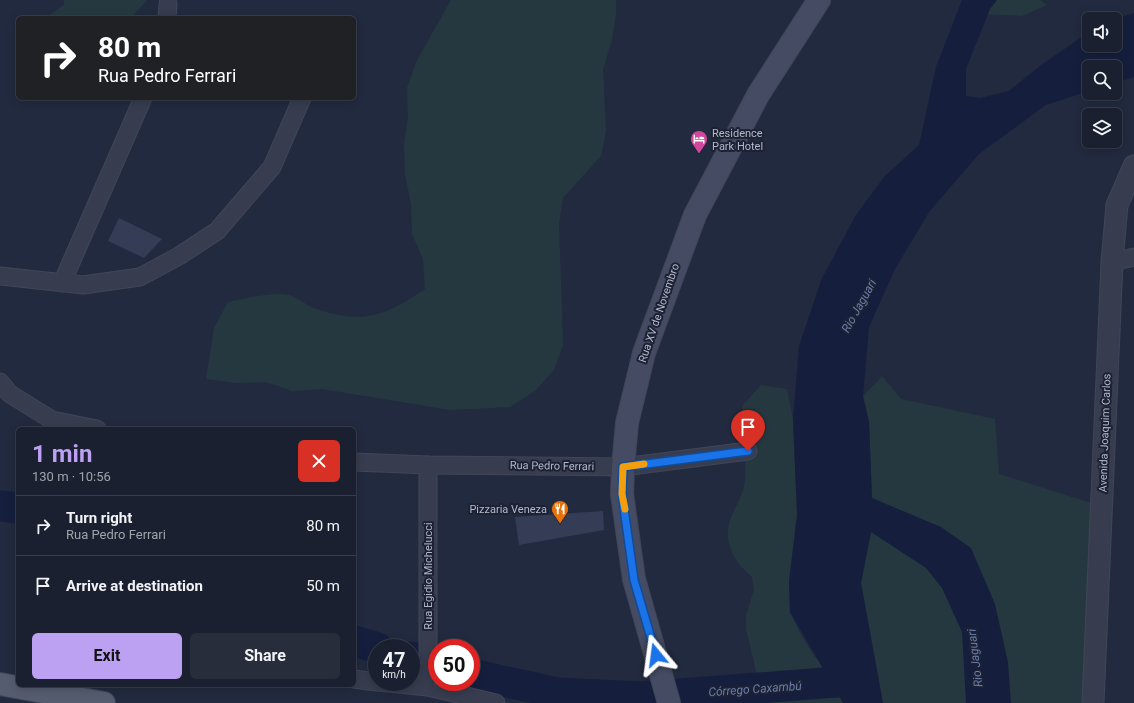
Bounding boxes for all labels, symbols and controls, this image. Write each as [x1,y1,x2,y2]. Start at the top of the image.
map controls [1082,12,1122,148]
button: sound [1082,12,1122,52]
text: 80 m [98,31,161,64]
icon: right [32,32,84,84]
button: search [1082,60,1122,100]
text: Rua Pedro Ferrari [98,65,236,86]
button: layers [1082,108,1122,148]
place label: Residence Park Hotel [712,127,763,153]
hotel icon: Residence Park Hotel [689,129,709,154]
street label: Rua XV de Novembro [636,262,682,364]
water label: Rio Jaguari [839,277,879,335]
street label: Avenida Joaquim Carlos [1096,373,1114,493]
pin [731,410,765,451]
icon: arrive [737,416,759,438]
text: 1 min [32,440,92,468]
button: close [298,440,340,482]
street label: Rua Pedro Ferrari [510,459,594,473]
text: 130 m · 10:56 [32,469,111,484]
restaurant icon: Pizzaria Veneza [550,499,570,524]
place label: Pizzaria Veneza [469,503,547,516]
text: Turn right [66,509,132,527]
icon: right [32,515,54,537]
text: 80 m [306,517,340,535]
street label: Rua Egidio Michelucci [422,522,435,630]
text: Rua Pedro Ferrari [66,527,166,542]
icon: arrive [32,575,54,597]
text: Arrive at destination [66,577,203,595]
text: 50 m [306,577,340,595]
water label: Rio Jaguari [964,628,986,688]
button: Exit [32,633,182,679]
button: Share [190,633,340,679]
position arrow [635,634,677,676]
speed limit sign: 50 [428,639,480,691]
text: 47 [383,648,405,672]
text: km/h [382,669,406,680]
water label: Córrego Caxambú [708,679,803,699]

